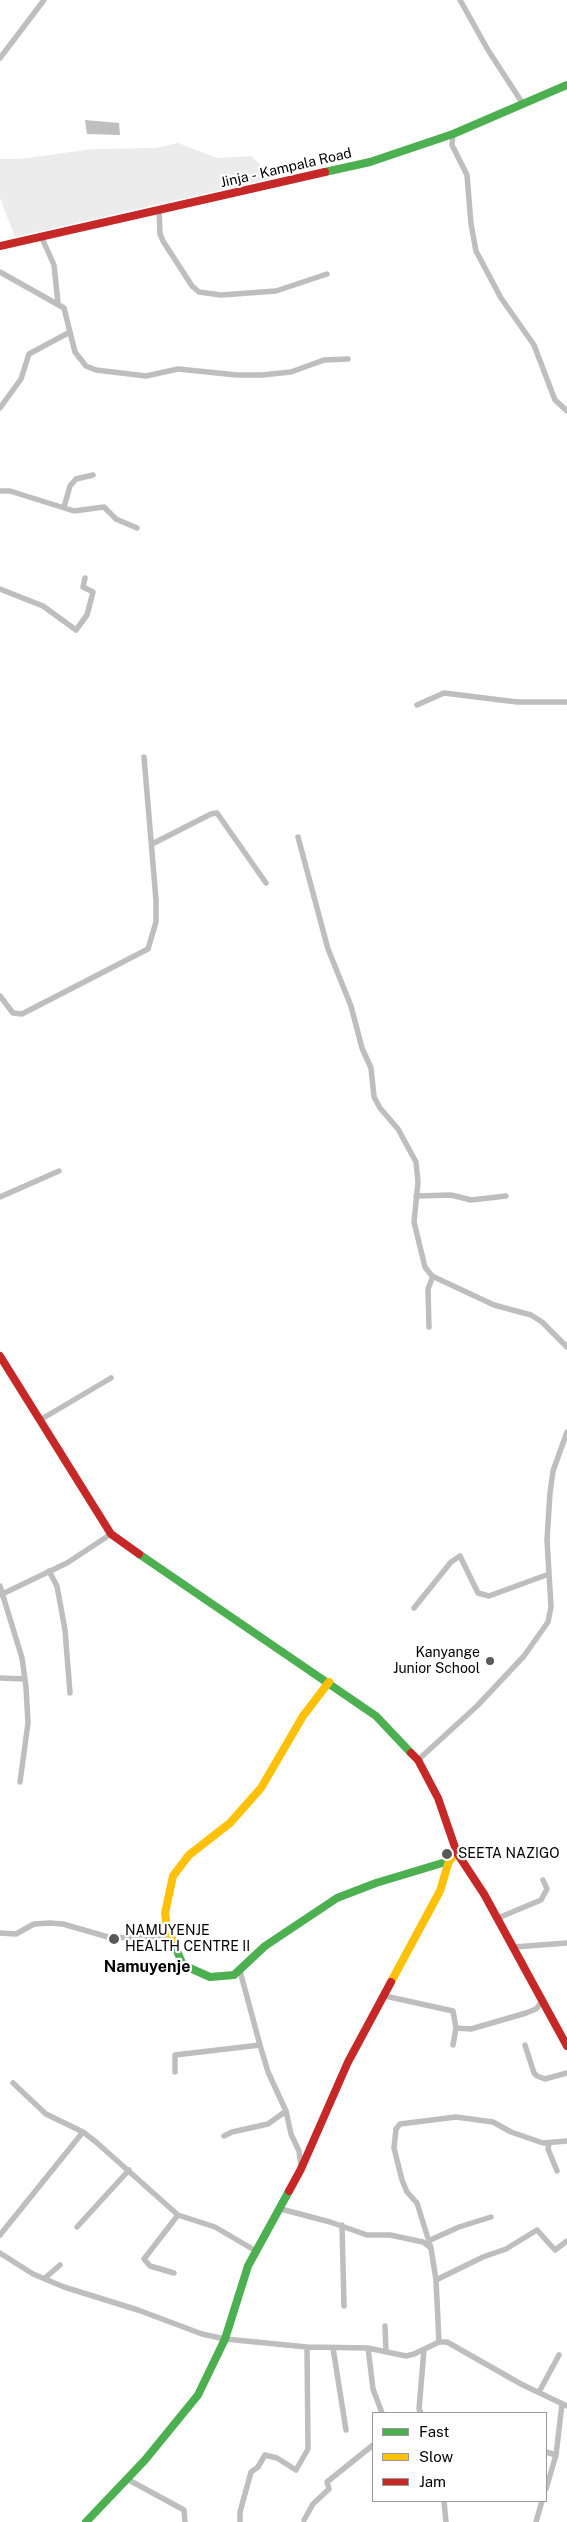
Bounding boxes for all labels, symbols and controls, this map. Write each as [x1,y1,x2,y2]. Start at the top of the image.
street label: Jinja - Kampala Road [219,145,353,191]
place label: Kanyange Junior School [393,1645,480,1678]
marker: Kanyange Junior School [484,1655,496,1667]
place label: SEETA NAZIGO [458,1846,559,1862]
marker: SEETA NAZIGO [440,1847,454,1861]
place label: NAMUYENJE HEALTH CENTRE II [125,1923,250,1955]
marker: NAMUYENJE HEALTH CENTRE II [107,1932,121,1946]
district label: Namuyenje [104,1957,190,1977]
legend [372,2412,547,2502]
text: Fast [419,2423,449,2440]
text: Slow [419,2448,453,2465]
text: Jam [419,2473,446,2490]

